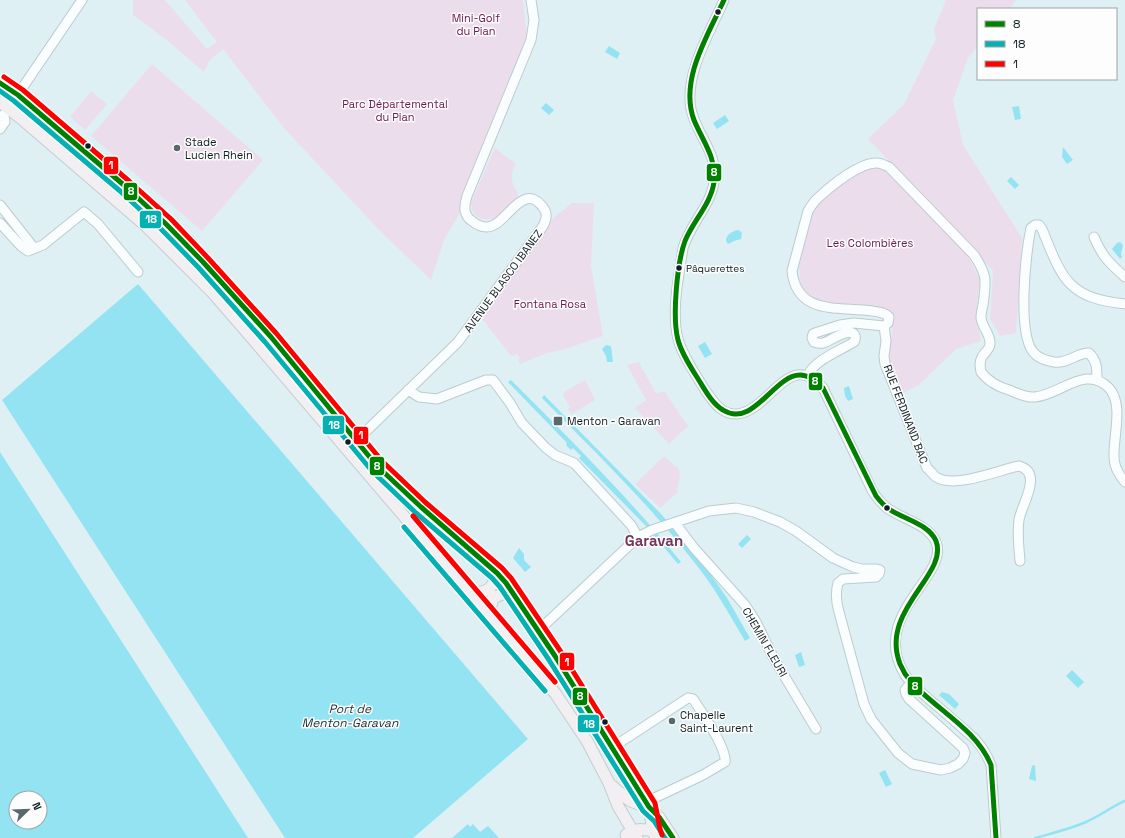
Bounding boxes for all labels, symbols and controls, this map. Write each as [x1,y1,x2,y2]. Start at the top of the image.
unlabelled marker [713,7,723,17]
legend [977,8,1117,80]
park label: Mini-Golf du Pian [452,11,500,38]
text: 8 [1013,16,1020,32]
text: 18 [1013,36,1026,52]
text: 1 [1013,56,1018,72]
park label: Parc Départemental du Pian [342,97,448,124]
place label: Stade Lucien Rhein [185,135,253,162]
unlabelled marker [83,141,93,151]
marker: Stade Lucien Rhein [172,143,182,153]
line badge: 1 [103,156,119,175]
text: 1 [109,158,114,172]
line badge: 8 [706,163,722,182]
text: 8 [711,165,718,179]
line badge: 8 [123,182,138,201]
text: 8 [128,184,135,198]
line badge: 18 [139,210,162,229]
text: 18 [145,212,157,226]
street label: AVENUE BLASCO IBANEZ [461,227,545,335]
park label: Les Colombières [827,236,913,250]
place label: Pâquerettes [686,262,745,275]
marker: Pâquerettes [674,263,684,273]
park label: Fontana Rosa [514,297,587,311]
street label: RUE FERDINAND BAC [881,362,931,466]
line badge: 8 [808,372,823,391]
text: 8 [812,374,819,388]
place label: Menton - Garavan [567,414,660,428]
line badge: 18 [322,415,345,435]
marker: Menton - Garavan [552,415,564,427]
text: 18 [328,418,340,432]
line badge: 1 [353,426,369,445]
text: 1 [359,428,364,442]
unlabelled marker [343,437,353,447]
line badge: 8 [369,456,385,476]
text: 8 [374,459,381,473]
unlabelled marker [882,503,892,513]
district label: Garavan [625,531,683,550]
street label: CHEMIN FLEURI [739,605,791,679]
line badge: 1 [559,652,575,671]
text: 1 [565,655,570,669]
line badge: 8 [907,676,923,696]
text: 8 [912,679,919,693]
line badge: 8 [572,687,588,706]
text: 8 [577,689,584,703]
water label: Port de Menton-Garavan [302,701,399,731]
place label: Chapelle Saint-Laurent [680,708,753,735]
line badge: 18 [577,714,600,733]
marker: Chapelle Saint-Laurent [667,716,677,726]
text: 18 [583,717,595,731]
unlabelled marker [600,717,610,727]
north arrow [8,790,48,830]
text: N [29,800,45,812]

